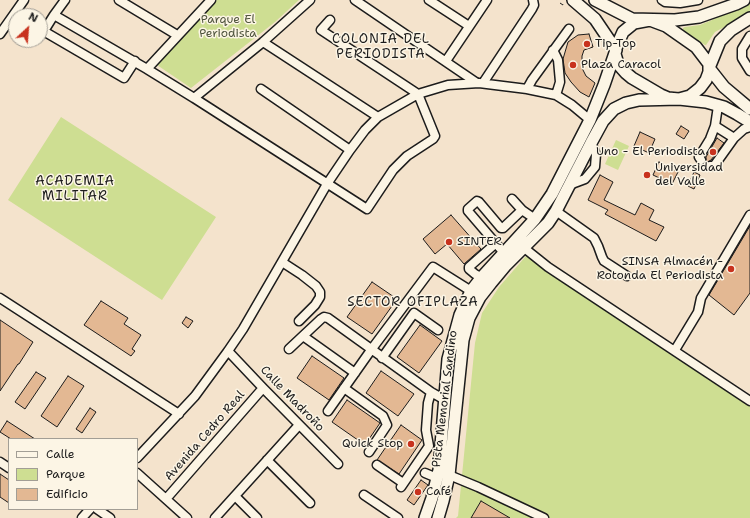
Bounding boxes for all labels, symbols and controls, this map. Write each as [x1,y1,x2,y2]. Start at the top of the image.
north arrow [8,8,48,48]
text: N [26,9,40,26]
park label: Parque El Periodista [199,13,257,41]
district label: COLONIA DEL PERIODISTA [332,32,430,63]
place label: Tip-Top [595,37,636,51]
marker: Tip-Top [582,39,592,49]
place label: Plaza Caracol [581,58,661,72]
marker: Plaza Caracol [568,60,578,70]
place label: Uno - El Periodista [596,145,705,159]
marker: Uno - El Periodista [708,147,718,157]
place label: Universidad del Valle [655,161,723,189]
marker: Universidad del Valle [642,170,652,180]
district label: ACADEMIA MILITAR [35,174,115,205]
place label: SINTER [457,235,502,249]
marker: SINTER [444,237,454,247]
place label: SINSA Almacén - Rotonda El Periodista [597,255,723,283]
marker: SINSA Almacén - Rotonda El Periodista [726,264,736,274]
district label: SECTOR OFIPLAZA [347,295,479,311]
street label: Pista Memorial Sandino [429,330,461,468]
street label: Calle Madroño [257,363,327,435]
street label: Avenida Cedro Real [162,388,248,484]
place label: Quick Stop [342,437,403,451]
legend [8,438,138,510]
marker: Quick Stop [406,439,416,449]
text: Calle [46,446,75,462]
text: Parque [46,466,85,482]
place label: Café [426,485,451,499]
text: Edificio [46,486,88,502]
marker: Café [413,487,423,497]

